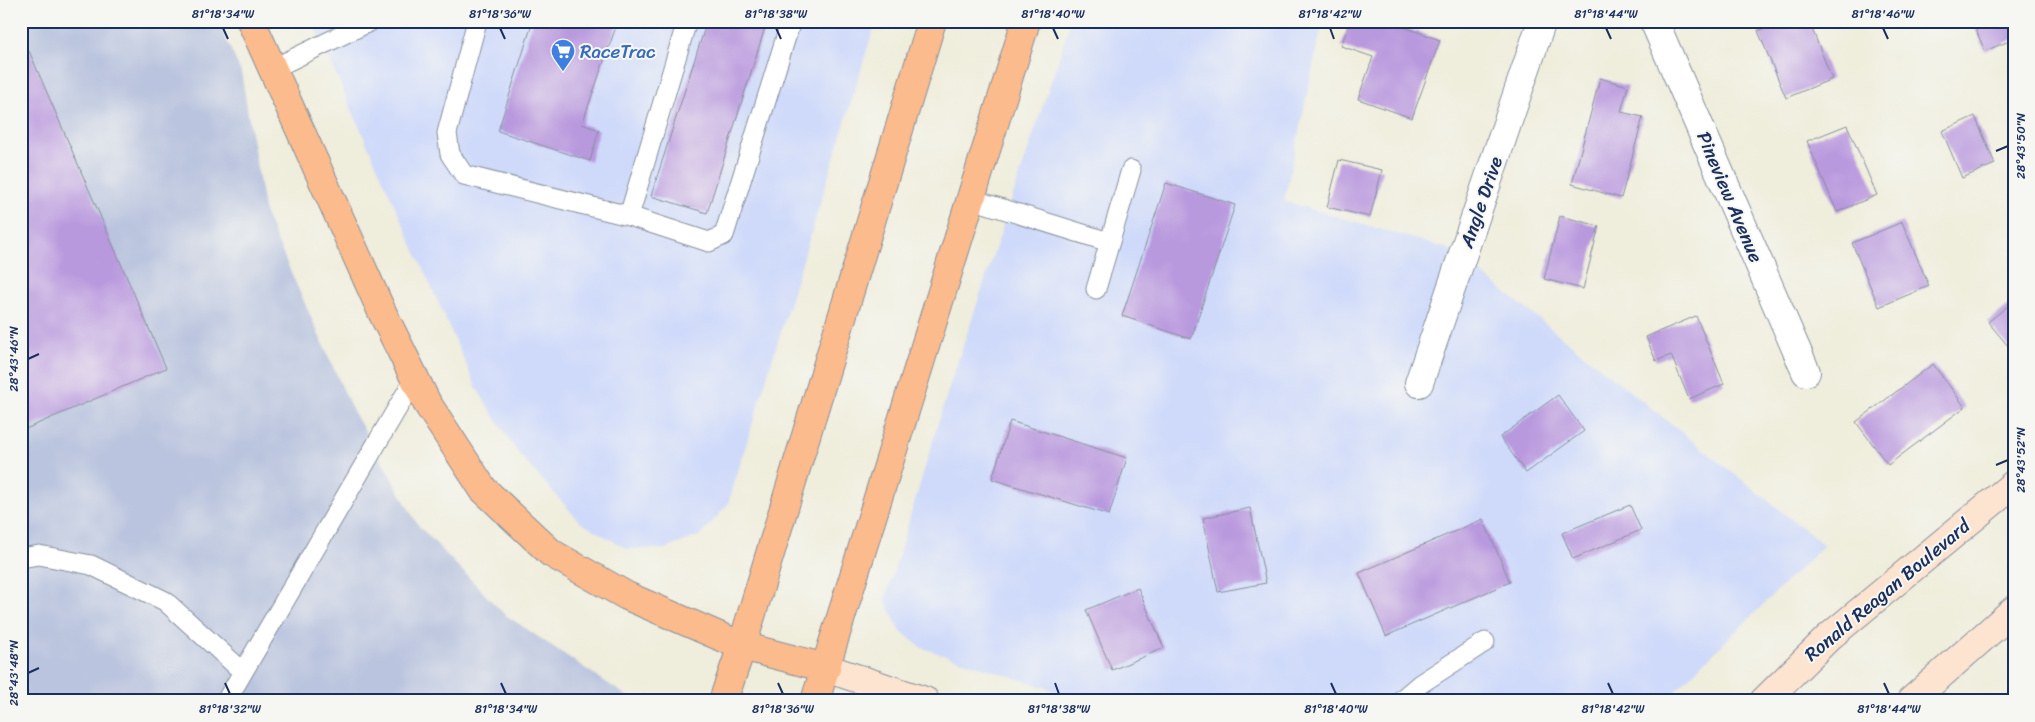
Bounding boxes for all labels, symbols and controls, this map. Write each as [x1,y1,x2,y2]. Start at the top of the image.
text: 81°18'34"W [192,3,255,25]
text: 81°18'36"W [469,3,532,25]
text: 81°18'38"W [745,3,808,25]
text: 81°18'40"W [1021,3,1086,25]
text: 81°18'42"W [1298,3,1362,25]
text: 81°18'44"W [1574,3,1639,25]
text: 81°18'46"W [1852,3,1915,25]
place label: RaceTrac [580,35,656,68]
supermarket icon: RaceTrac [550,38,576,72]
text: 28°43'50"N [2010,112,2032,179]
street label: Pineview Avenue [1687,126,1773,268]
street label: Angle Drive [1450,152,1512,253]
text: 28°43'46"N [3,326,25,392]
text: 28°43'52"N [2010,427,2032,493]
street label: Ronald Reagan Boulevard [1796,509,1979,670]
text: 28°43'48"N [3,639,25,706]
text: 81°18'32"W [199,698,262,720]
text: 81°18'34"W [475,698,538,720]
text: 81°18'36"W [752,698,815,720]
text: 81°18'38"W [1028,698,1091,720]
text: 81°18'40"W [1304,698,1369,720]
text: 81°18'42"W [1581,698,1645,720]
text: 81°18'44"W [1857,698,1922,720]

